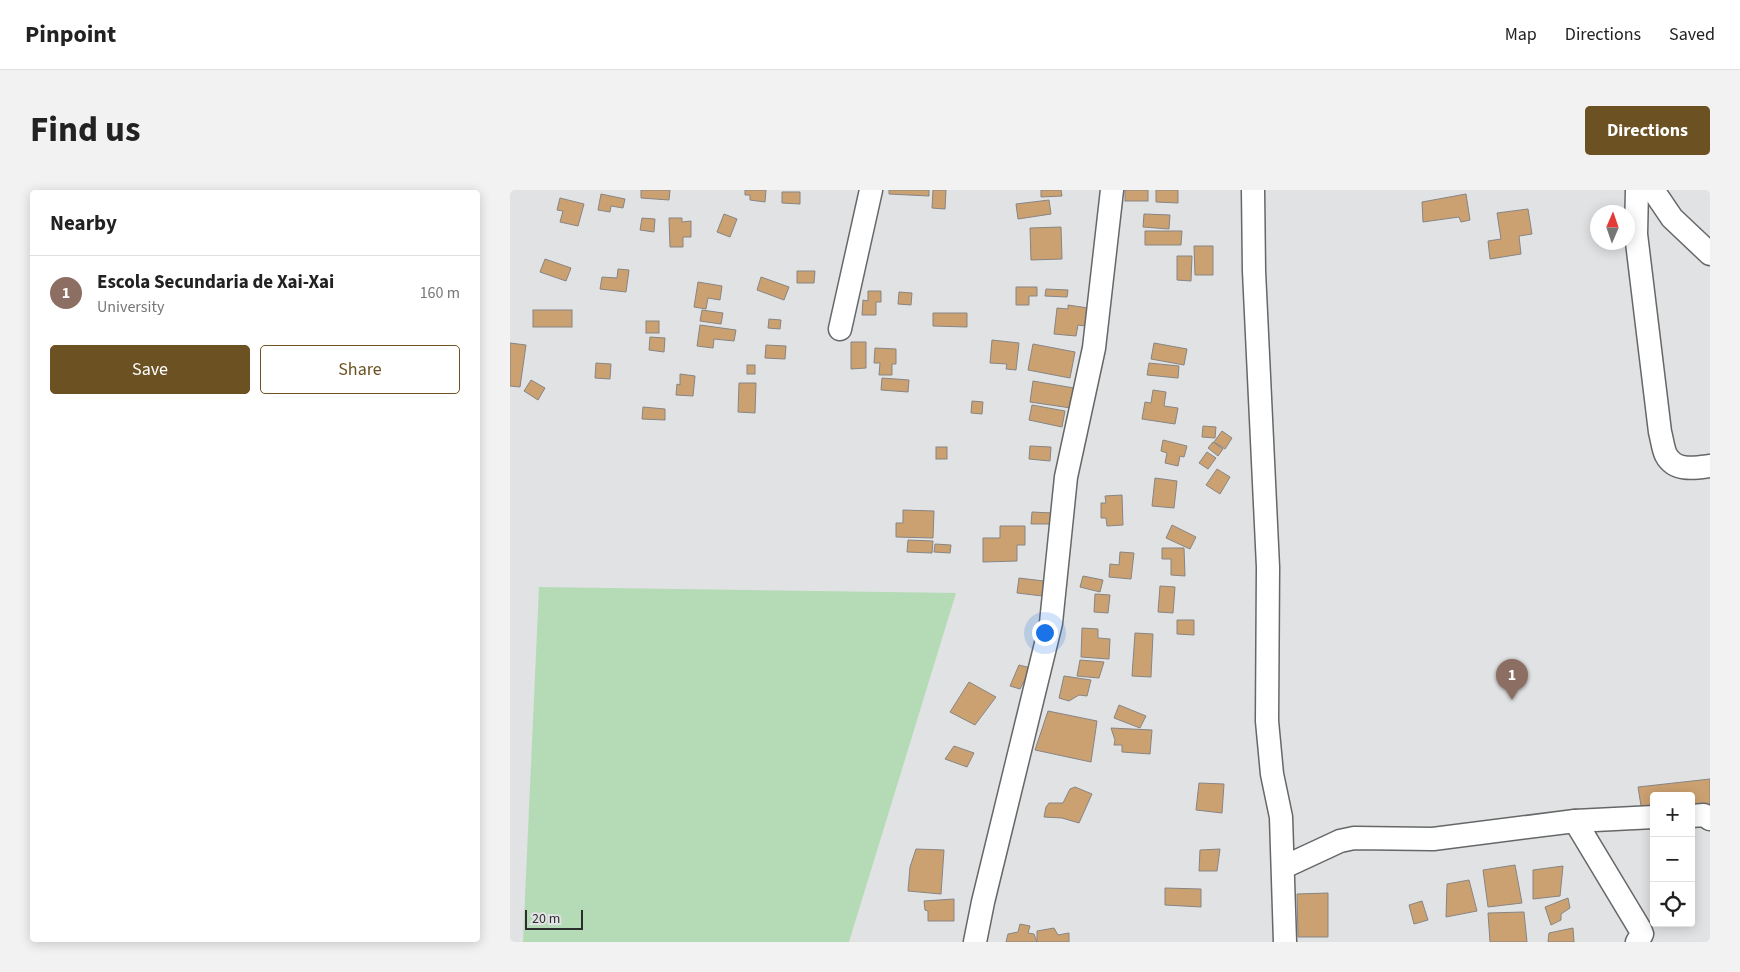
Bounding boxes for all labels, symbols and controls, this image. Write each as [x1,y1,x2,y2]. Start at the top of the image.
text: Pinpoint [25,17,116,52]
text: Map [1505,22,1537,47]
text: Directions [1565,22,1641,47]
text: Saved [1669,22,1715,47]
text: Find us [30,105,140,155]
button: Directions [1585,106,1710,155]
north arrow [1590,205,1635,250]
text: Nearby [50,208,117,238]
text: Escola Secundaria de Xai-Xai [97,269,334,296]
text: 1 [62,282,70,304]
text: 160 m [420,282,460,304]
text: University [97,296,164,318]
button: Save [50,345,250,394]
button: Share [260,345,460,394]
your location [1032,620,1058,646]
pin: 1 [1496,659,1528,700]
map controls [1650,792,1695,927]
button: + [1650,792,1695,837]
button: − [1650,837,1695,882]
button: locate [1650,882,1695,927]
scale bar [525,907,582,930]
text: 20 m [532,909,560,929]

